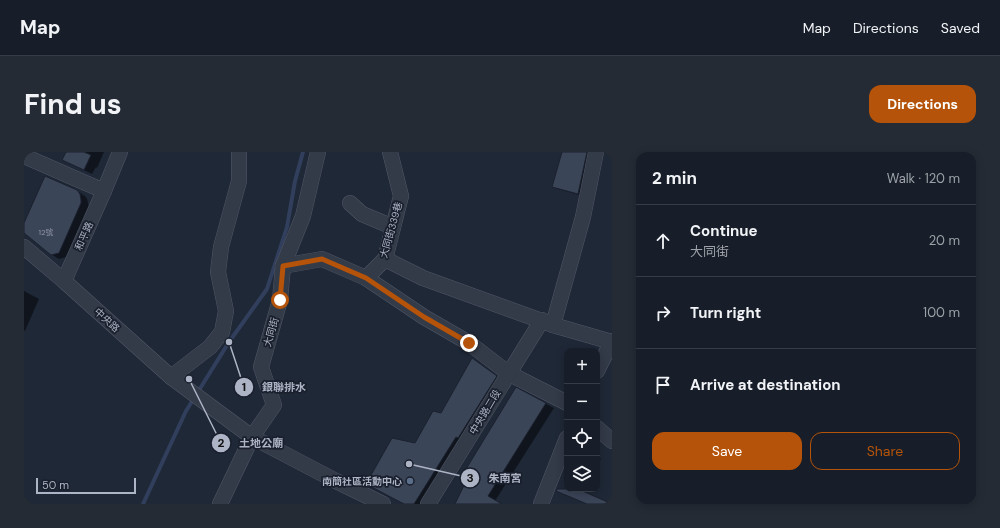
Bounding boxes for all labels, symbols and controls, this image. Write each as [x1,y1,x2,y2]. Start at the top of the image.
text: Map [20,15,60,40]
text: Map [803,19,831,37]
text: Directions [853,19,919,37]
text: Saved [941,19,980,37]
button: Directions [869,85,976,123]
text: Find us [24,86,122,123]
text: 2 min [652,167,697,189]
text: Walk · 120 m [887,170,960,187]
street label: 大同街339巷 [377,200,405,260]
street label: 和平路 [72,220,96,252]
text: Continue [690,221,758,241]
house number: 12號 [38,227,54,237]
icon: ahead [652,230,674,252]
text: 20 m [929,232,960,249]
text: 大同街 [690,243,729,260]
route start [271,291,289,309]
icon: right [652,302,674,324]
text: Turn right [690,303,761,323]
text: 100 m [923,304,960,321]
street label: 中央路 [92,305,122,335]
street label: 大同街 [261,316,281,348]
route end [460,334,478,352]
map controls [564,348,600,492]
button: + [564,348,600,384]
icon: arrive [652,374,674,396]
text: Arrive at destination [690,375,841,395]
callout: 銀聯排水 [234,376,314,399]
text: 1 [242,379,246,395]
text: 銀聯排水 [262,380,306,394]
button: − [564,384,600,420]
street label: 中央路二段 [467,387,503,437]
button: locate [564,420,600,456]
callout: 土地公廟 [211,431,291,454]
button: Save [652,432,802,470]
button: Share [810,432,960,470]
text: 2 [218,435,225,451]
text: 土地公廟 [239,436,283,450]
button: layers [564,456,600,492]
callout: 朱南宮 [460,466,529,489]
text: 3 [466,470,474,486]
text: 朱南宮 [489,471,522,485]
place label: 南簡社區活動中心 [322,475,402,488]
scale bar [36,476,136,495]
marker: 南簡社區活動中心 [405,476,415,486]
text: 50 m [42,478,69,492]

